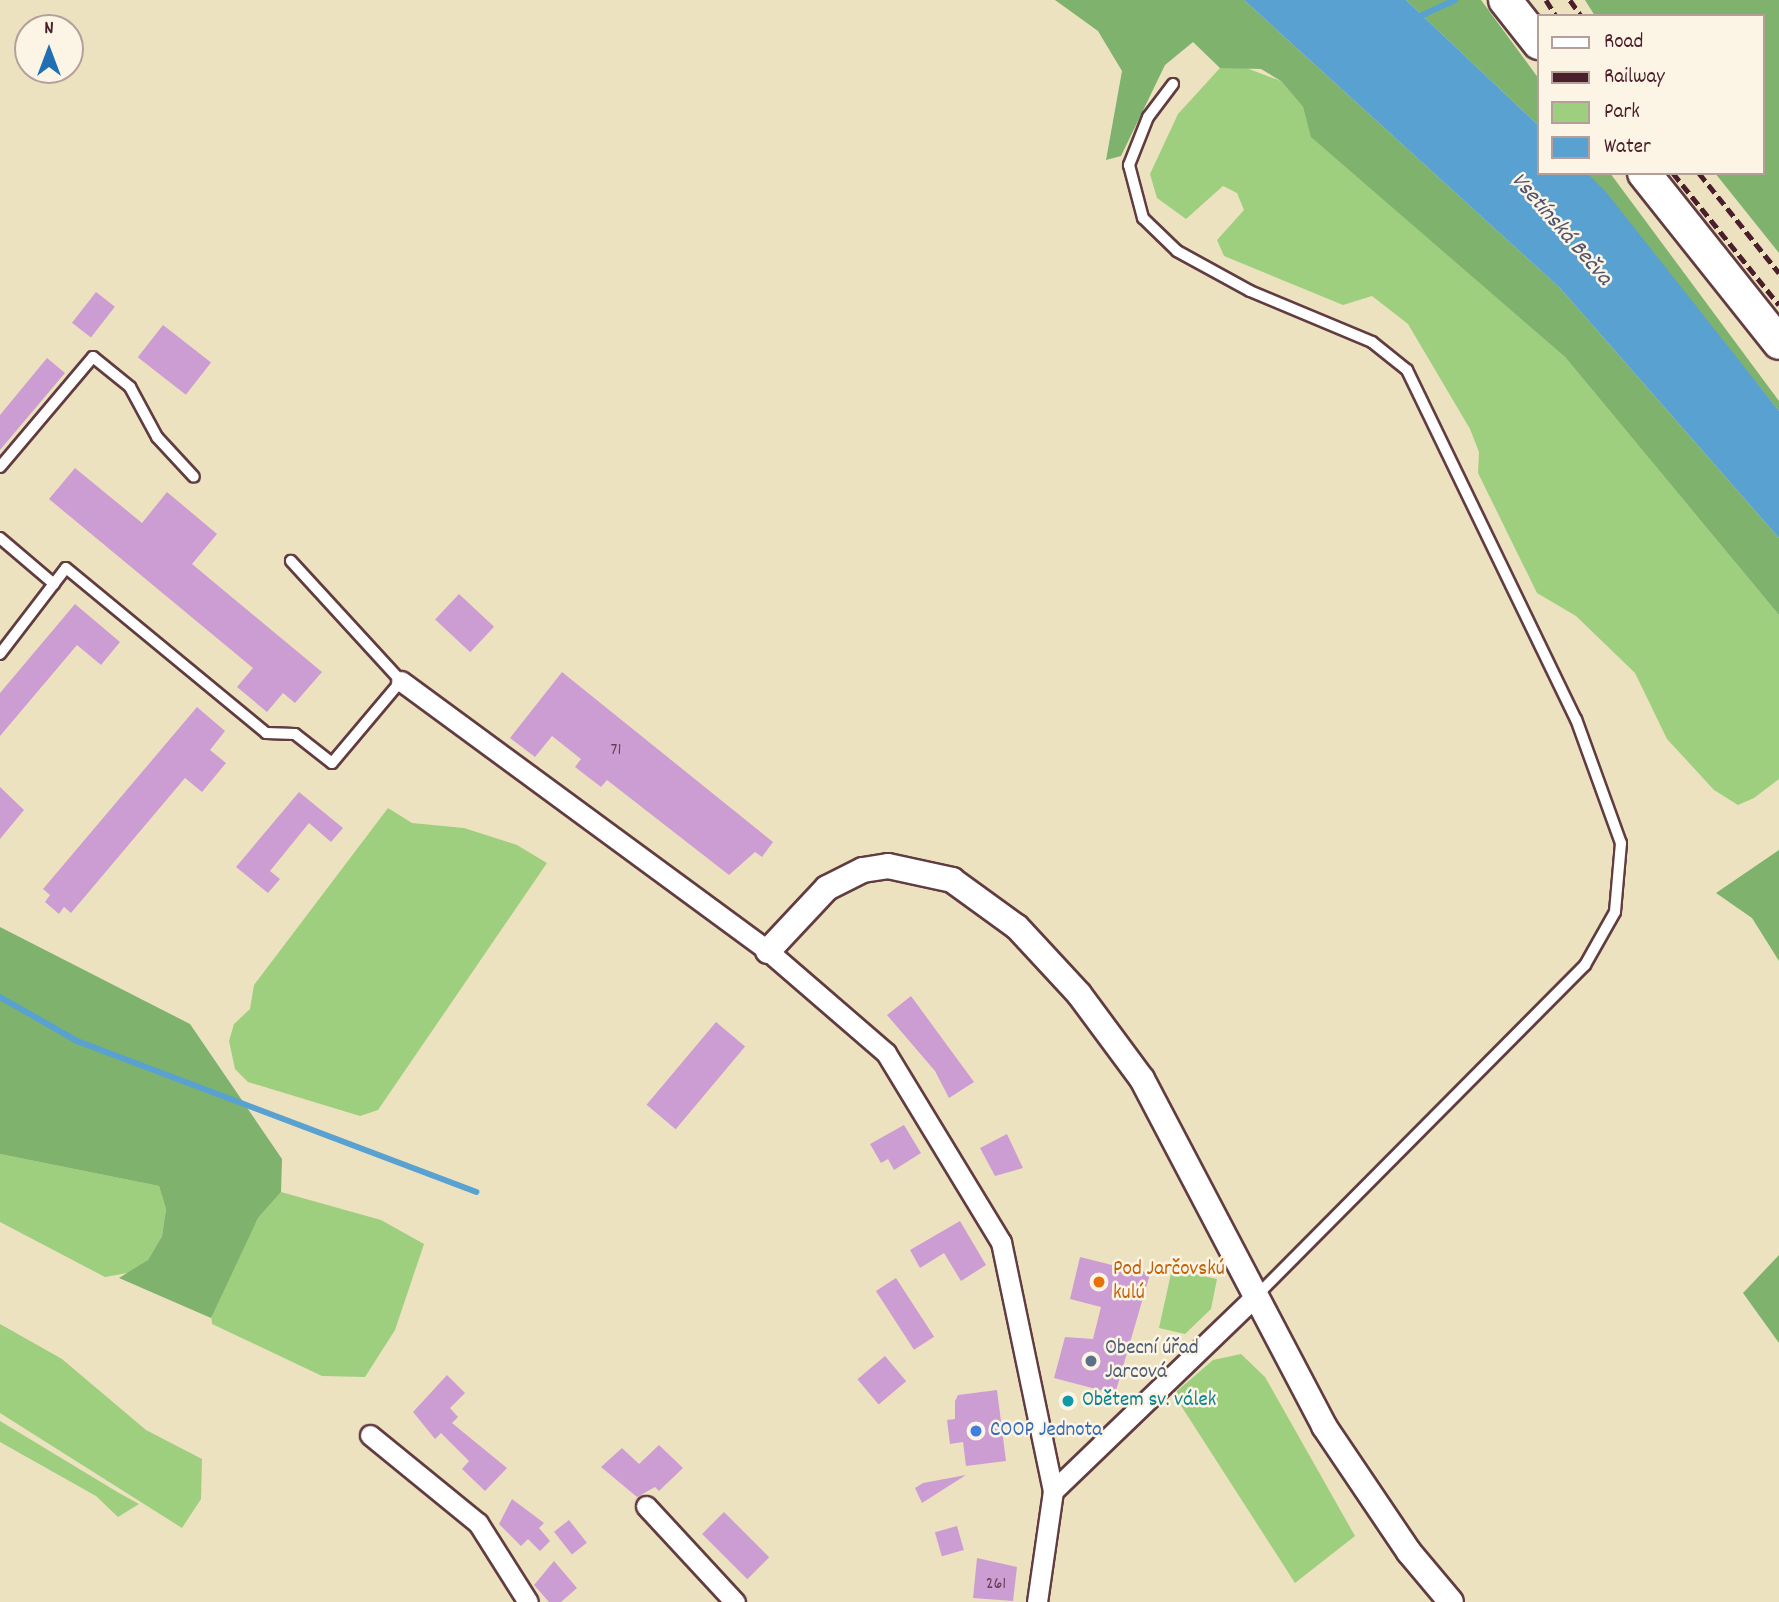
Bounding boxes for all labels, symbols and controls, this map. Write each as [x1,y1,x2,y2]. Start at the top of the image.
north arrow [14,14,84,84]
legend [1538,14,1765,175]
text: N [44,16,54,43]
text: Road [1604,28,1643,58]
text: Railway [1604,63,1665,93]
text: Park [1604,98,1640,128]
text: Water [1604,133,1651,163]
water label: Vsetínská Bečva [1503,168,1617,292]
house number: 71 [611,740,621,762]
place label: Pod Jarčovskú kulú [1113,1257,1225,1307]
marker: Pod Jarčovskú kulú [1091,1274,1107,1290]
place label: Obecní úřad Jarcová [1105,1336,1199,1386]
marker: Obecní úřad Jarcová [1083,1353,1099,1369]
place label: Obětem sv. válek [1082,1388,1216,1414]
marker: Obětem sv. válek [1060,1393,1076,1409]
place label: COOP Jednota [990,1418,1102,1444]
marker: COOP Jednota [968,1423,984,1439]
house number: 261 [986,1574,1006,1596]

